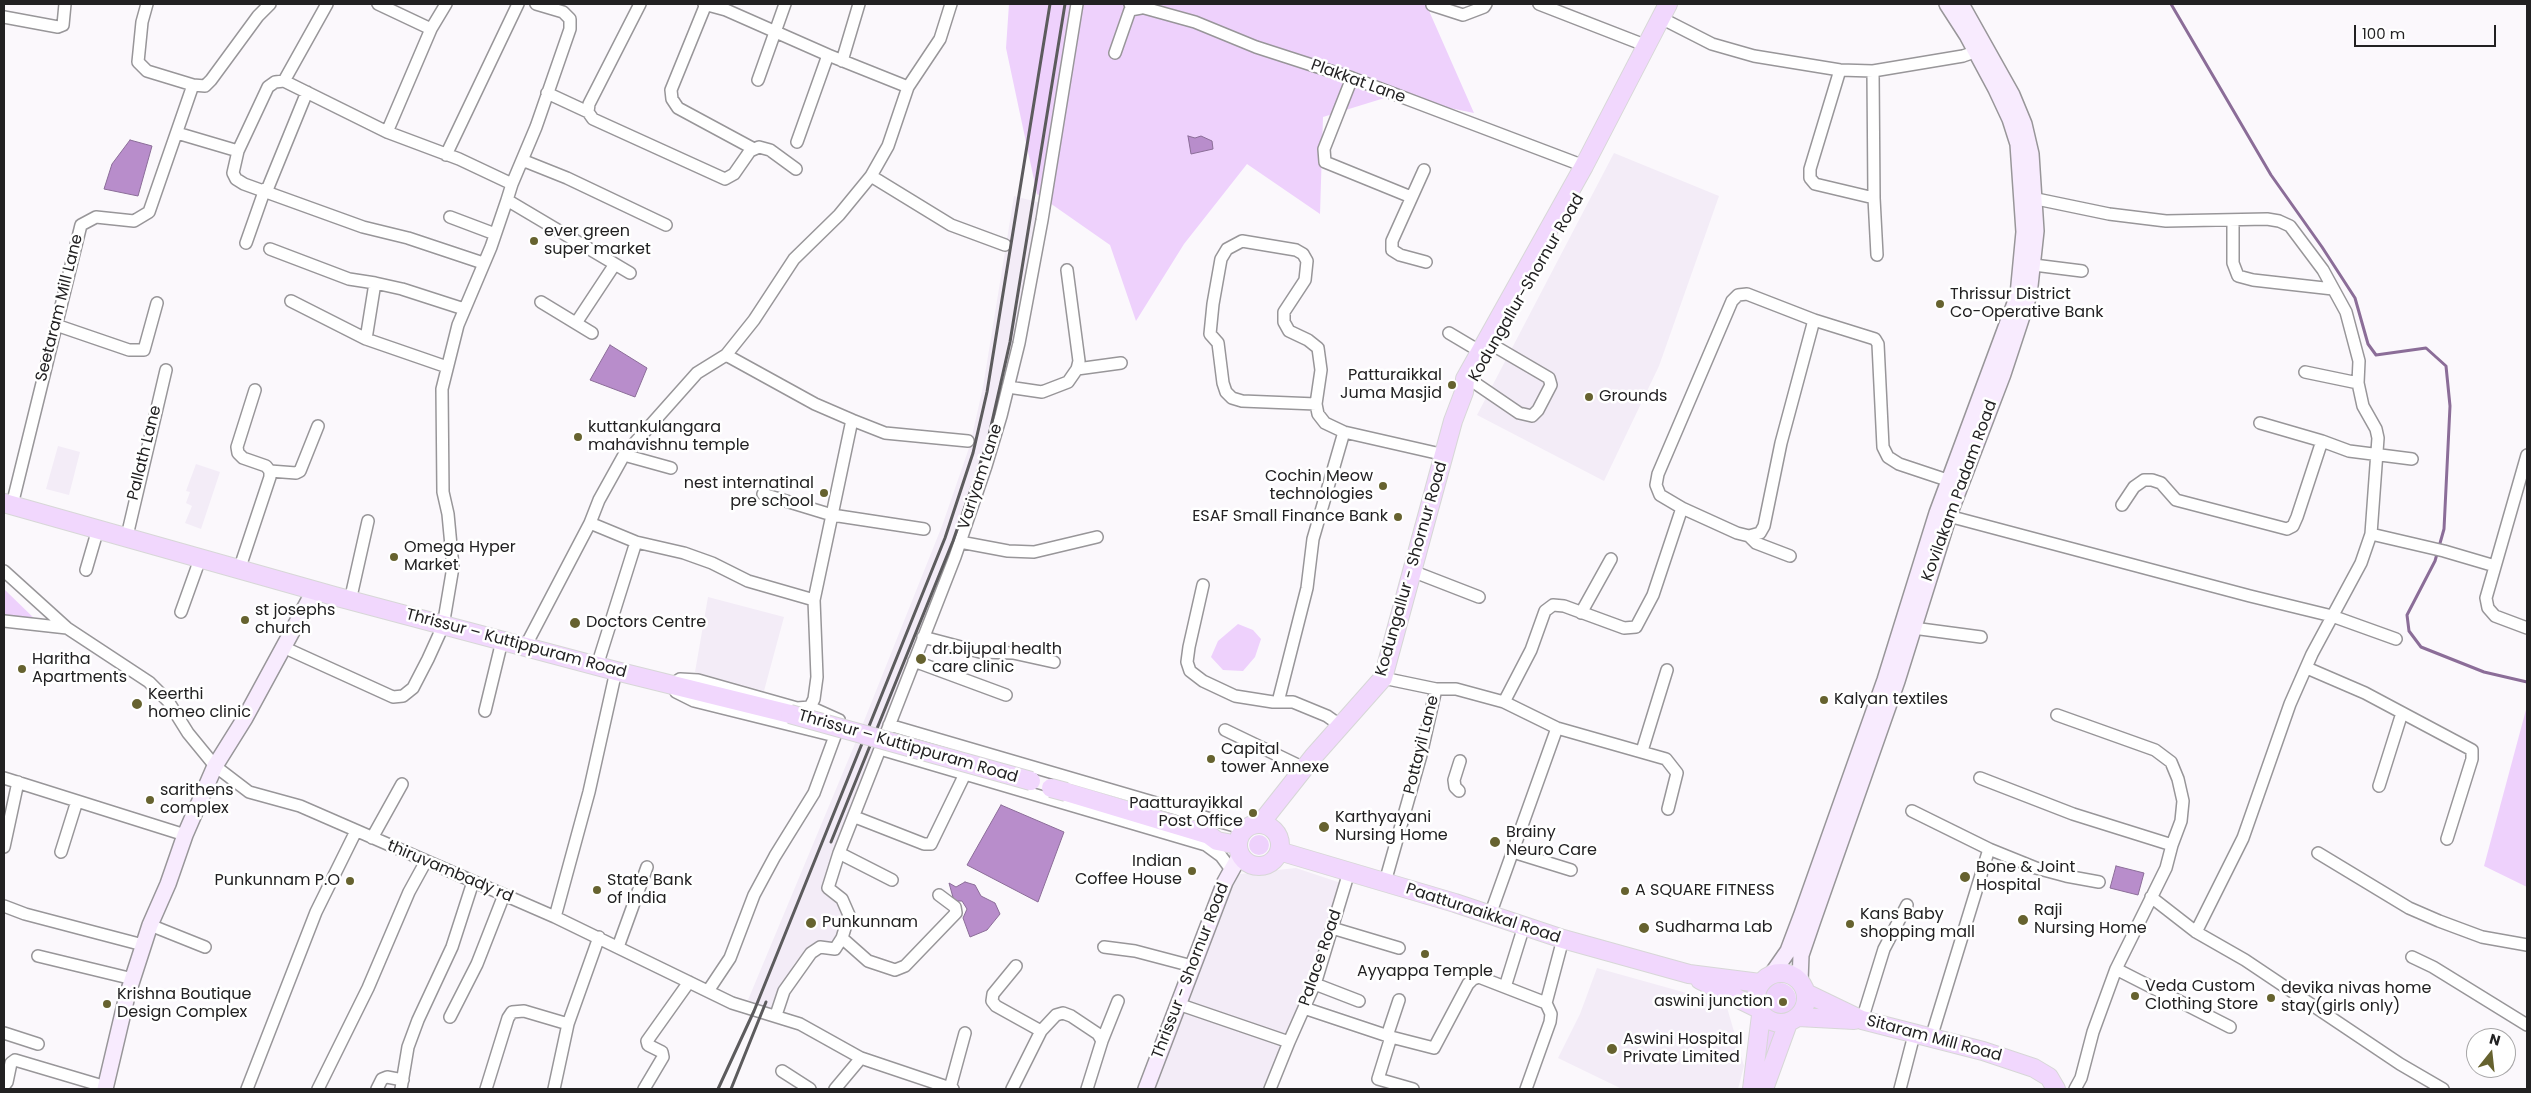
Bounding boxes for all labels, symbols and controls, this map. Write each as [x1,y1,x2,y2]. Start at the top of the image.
scale bar [2356,15,2498,47]
text: 100 m [2362,23,2405,44]
street label: Plakkat Lane [1308,56,1408,108]
street label: Kodungallur-Shornur Road [1465,191,1589,385]
place label: ever green super market [544,222,651,260]
street label: Seetaram Mill Lane [32,232,88,384]
marker: ever green super market [528,235,540,247]
place label: Thrissur District Co-Operative Bank [1950,285,2104,323]
marker: Thrissur District Co-Operative Bank [1934,298,1946,310]
place label: Patturaikkal Juma Masjid [1340,366,1442,404]
marker: Patturaikkal Juma Masjid [1446,379,1458,391]
place label: Grounds [1599,387,1667,407]
marker: Grounds [1583,391,1595,403]
street label: Kovilakam Padam Road [1918,398,2002,584]
street label: Pallath Lane [124,404,166,502]
place label: kuttankulangara mahavishnu temple [588,418,750,456]
street label: Variyam Lane [955,422,1007,532]
marker: kuttankulangara mahavishnu temple [572,431,584,443]
street label: Kodungallur - Shornur Road [1372,459,1452,679]
place label: Cochin Meow technologies [1265,467,1373,505]
place label: nest internatinal pre school [684,474,814,512]
marker: Cochin Meow technologies [1377,480,1389,492]
marker: nest internatinal pre school [818,487,830,499]
place label: ESAF Small Finance Bank [1192,507,1388,527]
marker: ESAF Small Finance Bank [1392,511,1404,523]
place label: Omega Hyper Market [404,538,516,576]
marker: Omega Hyper Market [388,551,400,563]
place label: st josephs church [255,601,335,639]
street label: Thrissur – Kuttippuram Road [404,605,628,683]
place label: Doctors Centre [586,613,706,633]
marker: st josephs church [239,614,251,626]
marker: Doctors Centre [568,616,582,630]
place label: dr.bijupal health care clinic [932,640,1062,678]
place label: Haritha Apartments [32,650,127,688]
marker: dr.bijupal health care clinic [914,652,928,666]
marker: Haritha Apartments [16,663,28,675]
place label: Keerthi homeo clinic [148,685,251,723]
place label: Kalyan textiles [1834,690,1948,710]
street label: Pottayil Lane [1400,694,1444,796]
marker: Kalyan textiles [1818,694,1830,706]
marker: Keerthi homeo clinic [130,697,144,711]
street label: Thrissur – Kuttippuram Road [796,706,1020,788]
place label: Capital tower Annexe [1221,740,1329,778]
marker: Capital tower Annexe [1205,753,1217,765]
place label: sarithens complex [160,781,234,819]
marker: sarithens complex [144,794,156,806]
place label: Paatturayikkal Post Office [1129,794,1243,832]
marker: Paatturayikkal Post Office [1247,807,1259,819]
place label: Karthyayani Nursing Home [1335,808,1448,846]
marker: Karthyayani Nursing Home [1317,820,1331,834]
place label: Brainy Neuro Care [1506,823,1597,861]
marker: Brainy Neuro Care [1488,835,1502,849]
street label: thiruvambady rd [384,837,516,907]
place label: Indian Coffee House [1075,852,1182,890]
place label: Bone & Joint Hospital [1976,858,2075,896]
marker: Indian Coffee House [1186,865,1198,877]
marker: Bone & Joint Hospital [1958,870,1972,884]
place label: Punkunnam P.O [215,871,340,891]
place label: State Bank of India [607,871,692,909]
marker: Punkunnam P.O [344,875,356,887]
street label: Thrissur - Shornur Road [1148,880,1234,1062]
street label: Paatturaaikkal Road [1403,880,1563,948]
place label: A SQUARE FITNESS [1635,881,1775,901]
marker: State Bank of India [591,884,603,896]
marker: A SQUARE FITNESS [1619,885,1631,897]
place label: Raji Nursing Home [2034,901,2147,939]
place label: Kans Baby shopping mall [1860,905,1975,943]
street label: Palace Road [1296,907,1346,1009]
place label: Punkunnam [822,913,918,933]
marker: Raji Nursing Home [2016,913,2030,927]
marker: Punkunnam [804,916,818,930]
place label: Sudharma Lab [1655,918,1773,938]
marker: Kans Baby shopping mall [1844,918,1856,930]
marker: Sudharma Lab [1637,921,1651,935]
marker: Ayyappa Temple [1419,948,1431,960]
place label: Ayyappa Temple [1357,962,1493,982]
place label: Veda Custom Clothing Store [2145,977,2258,1015]
place label: devika nivas home stay(girls only) [2281,979,2431,1017]
place label: Krishna Boutique Design Complex [117,985,251,1023]
marker: Veda Custom Clothing Store [2129,990,2141,1002]
place label: aswini junction [1654,992,1773,1012]
marker: devika nivas home stay(girls only) [2265,992,2277,1004]
marker: aswini junction [1777,996,1789,1008]
marker: Krishna Boutique Design Complex [101,998,113,1010]
street label: Sitaram Mill Road [1864,1012,2004,1066]
north arrow [2466,1028,2516,1078]
text: N [2487,1028,2503,1051]
place label: Aswini Hospital Private Limited [1623,1030,1743,1068]
marker: Aswini Hospital Private Limited [1605,1042,1619,1056]

